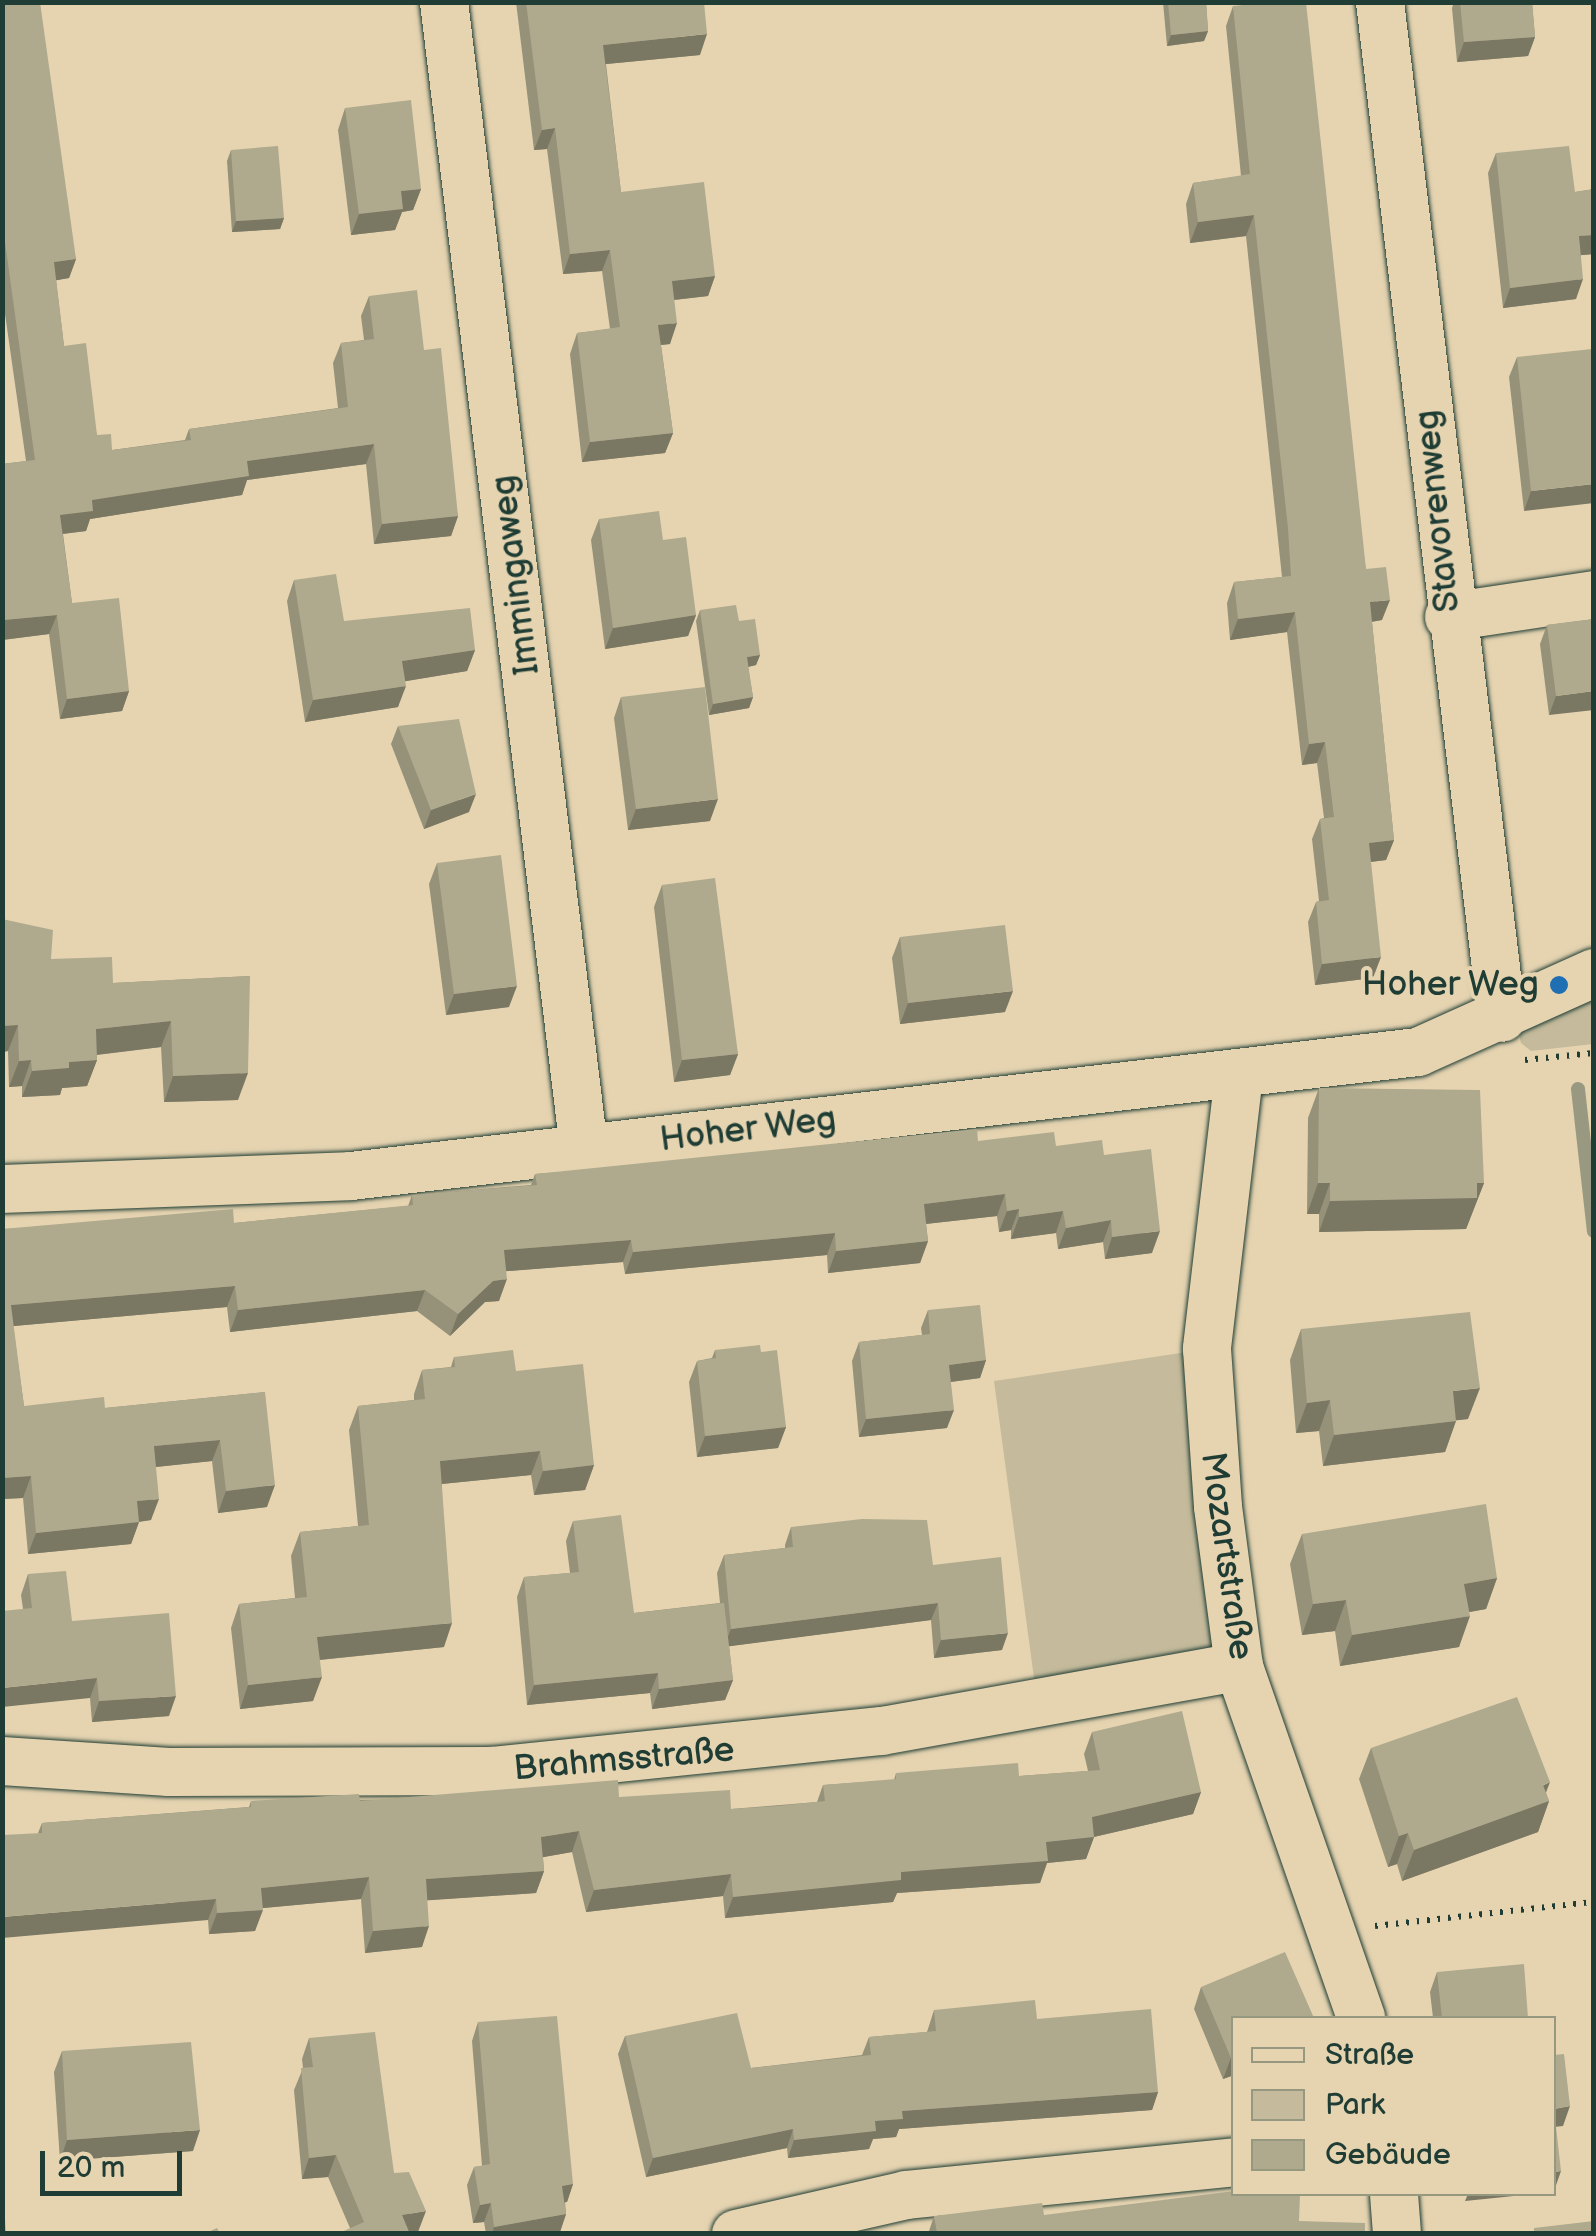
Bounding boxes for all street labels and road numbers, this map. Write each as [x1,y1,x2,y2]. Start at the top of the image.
street label: Stavorenweg [1406,408,1470,614]
street label: Immingaweg [483,473,549,677]
street label: Hoher Weg [657,1098,839,1162]
street label: Mozartstraße [1191,1449,1261,1663]
street label: Brahmsstraße [512,1729,736,1791]

